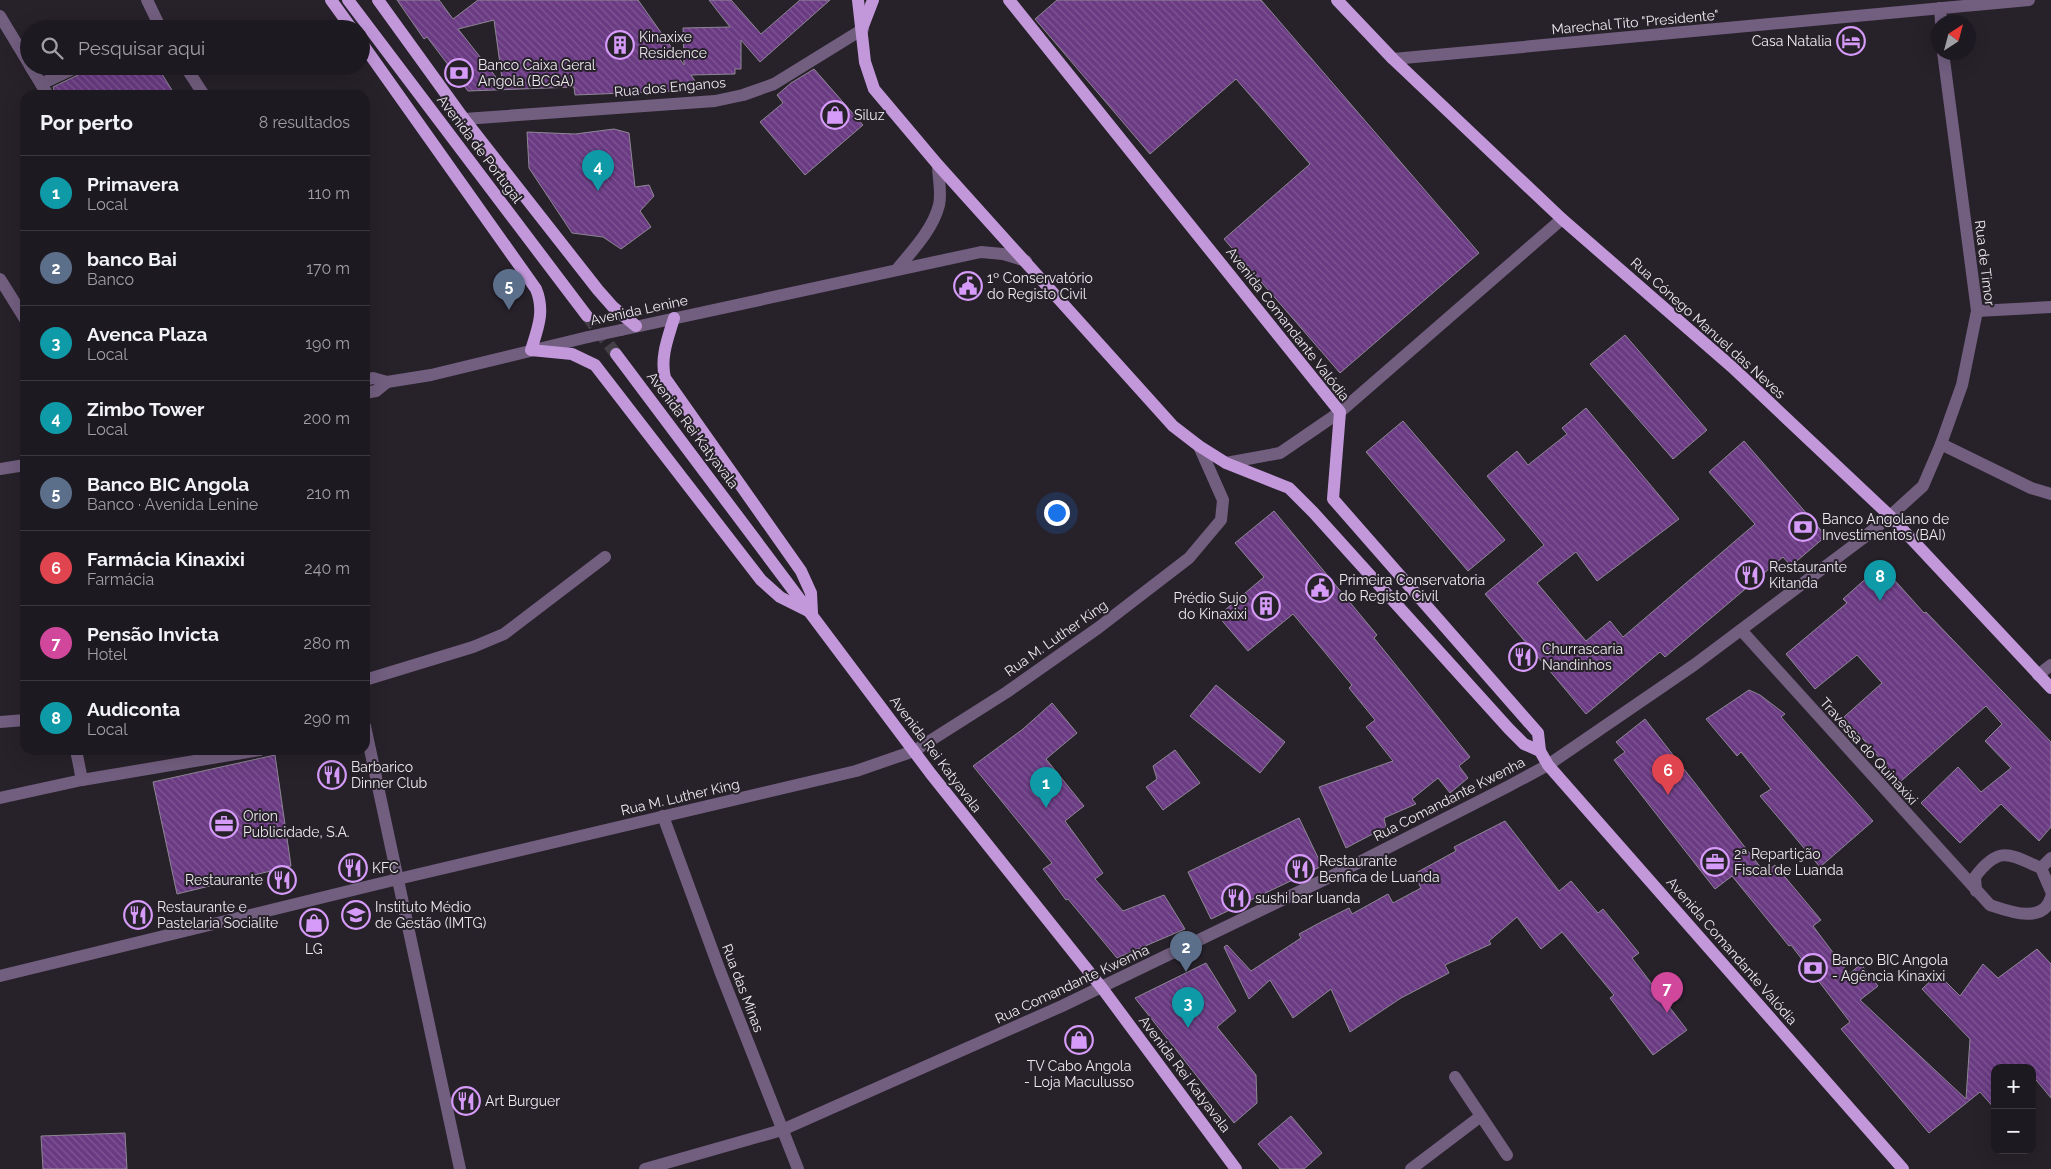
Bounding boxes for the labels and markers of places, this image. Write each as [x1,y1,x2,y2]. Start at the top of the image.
hotel icon: Casa Natalia [1836,26,1866,56]
place label: Kinaxixe Residence [639,29,707,61]
building icon: Kinaxixe Residence [605,30,635,60]
place label: Casa Natalia [1752,33,1832,49]
place label: Banco Caixa Geral Angola (BCGA) [478,57,596,89]
bank icon: Banco Caixa Geral Angola (BCGA) [444,58,474,88]
shop icon: Siluz [820,100,850,130]
place label: Siluz [854,107,885,123]
pin: 4 [582,150,614,191]
pin: 5 [493,269,525,310]
place label: 1º Conservatório do Registo Civil [987,270,1093,302]
public building icon: 1º Conservatório do Registo Civil [953,271,983,301]
place label: Banco Angolano de Investimentos (BAI) [1822,511,1949,543]
bank icon: Banco Angolano de Investimentos (BAI) [1788,512,1818,542]
place label: Restaurante Kitanda [1769,559,1847,591]
restaurant icon: Restaurante Kitanda [1735,560,1765,590]
pin: 8 [1864,560,1896,601]
place label: Primeira Conservatoria do Registo Civil [1339,572,1485,604]
public building icon: Primeira Conservatoria do Registo Civil [1305,573,1335,603]
place label: Prédio Sujo do Kinaxixi [1173,590,1247,622]
building icon: Prédio Sujo do Kinaxixi [1251,591,1281,621]
place label: Churrascaria Nandinhos [1542,641,1623,673]
restaurant icon: Churrascaria Nandinhos [1508,642,1538,672]
pin: 6 [1652,754,1684,795]
place label: Barbarico Dinner Club [351,759,427,791]
restaurant icon: Barbarico Dinner Club [317,760,347,790]
pin: 1 [1030,767,1062,808]
place label: Orion Publicidade, S.A. [243,808,350,840]
office icon: Orion Publicidade, S.A. [209,809,239,839]
place label: 2ª Repartição Fiscal de Luanda [1734,846,1843,878]
office icon: 2ª Repartição Fiscal de Luanda [1700,847,1730,877]
restaurant icon: KFC [338,853,368,883]
place label: Restaurante Benfica de Luanda [1319,853,1440,885]
restaurant icon: Restaurante Benfica de Luanda [1285,854,1315,884]
place label: KFC [372,860,399,876]
restaurant icon: Restaurante [267,865,297,895]
place label: Restaurante [185,872,263,888]
restaurant icon: sushi bar luanda [1221,883,1251,913]
place label: sushi bar luanda [1255,890,1360,906]
place label: Restaurante e Pastelaria Socialite [157,899,278,931]
place label: Instituto Médio de Gestão (IMTG) [375,899,486,931]
restaurant icon: Restaurante e Pastelaria Socialite [123,900,153,930]
school or university icon: Instituto Médio de Gestão (IMTG) [341,900,371,930]
shop icon: LG [299,908,329,938]
pin: 2 [1170,931,1202,972]
place label: LG [305,941,323,957]
place label: Banco BIC Angola - Agência Kinaxixi [1832,952,1948,984]
bank icon: Banco BIC Angola - Agência Kinaxixi [1798,953,1828,983]
pin: 7 [1651,972,1683,1013]
pin: 3 [1172,987,1204,1028]
shop icon: TV Cabo Angola - Loja Maculusso [1064,1025,1094,1055]
place label: TV Cabo Angola - Loja Maculusso [1024,1058,1134,1090]
restaurant icon: Art Burguer [451,1086,481,1116]
place label: Art Burguer [485,1093,560,1109]

